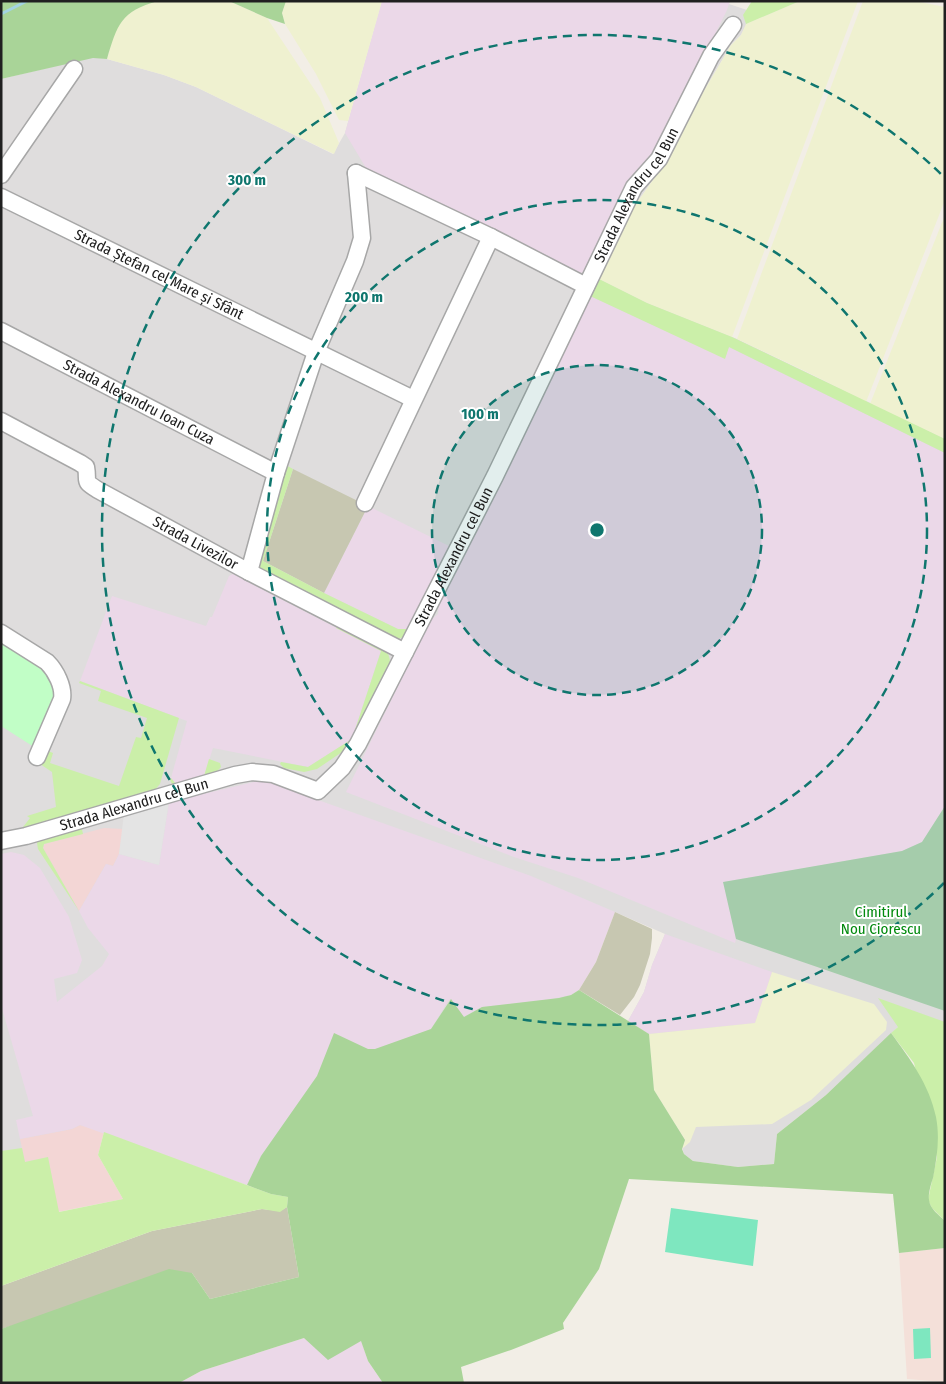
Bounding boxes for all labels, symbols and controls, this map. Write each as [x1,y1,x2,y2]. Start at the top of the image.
street label: Strada Alexandru cel Bun [590,125,682,265]
text: 300 m [227,171,266,189]
street label: Strada Ștefan cel Mare și Sfânt [71,225,247,324]
text: 200 m [344,288,383,306]
street label: Strada Alexandru Ioan Cuza [60,356,217,449]
text: 100 m [461,405,499,423]
street label: Strada Alexandru cel Bun [411,484,497,629]
street label: Strada Livezilor [150,512,242,574]
centre of rings [588,521,606,539]
street label: Strada Alexandru cel Bun [58,774,210,835]
park label: Cimitirul Nou Ciorescu [841,903,921,938]

